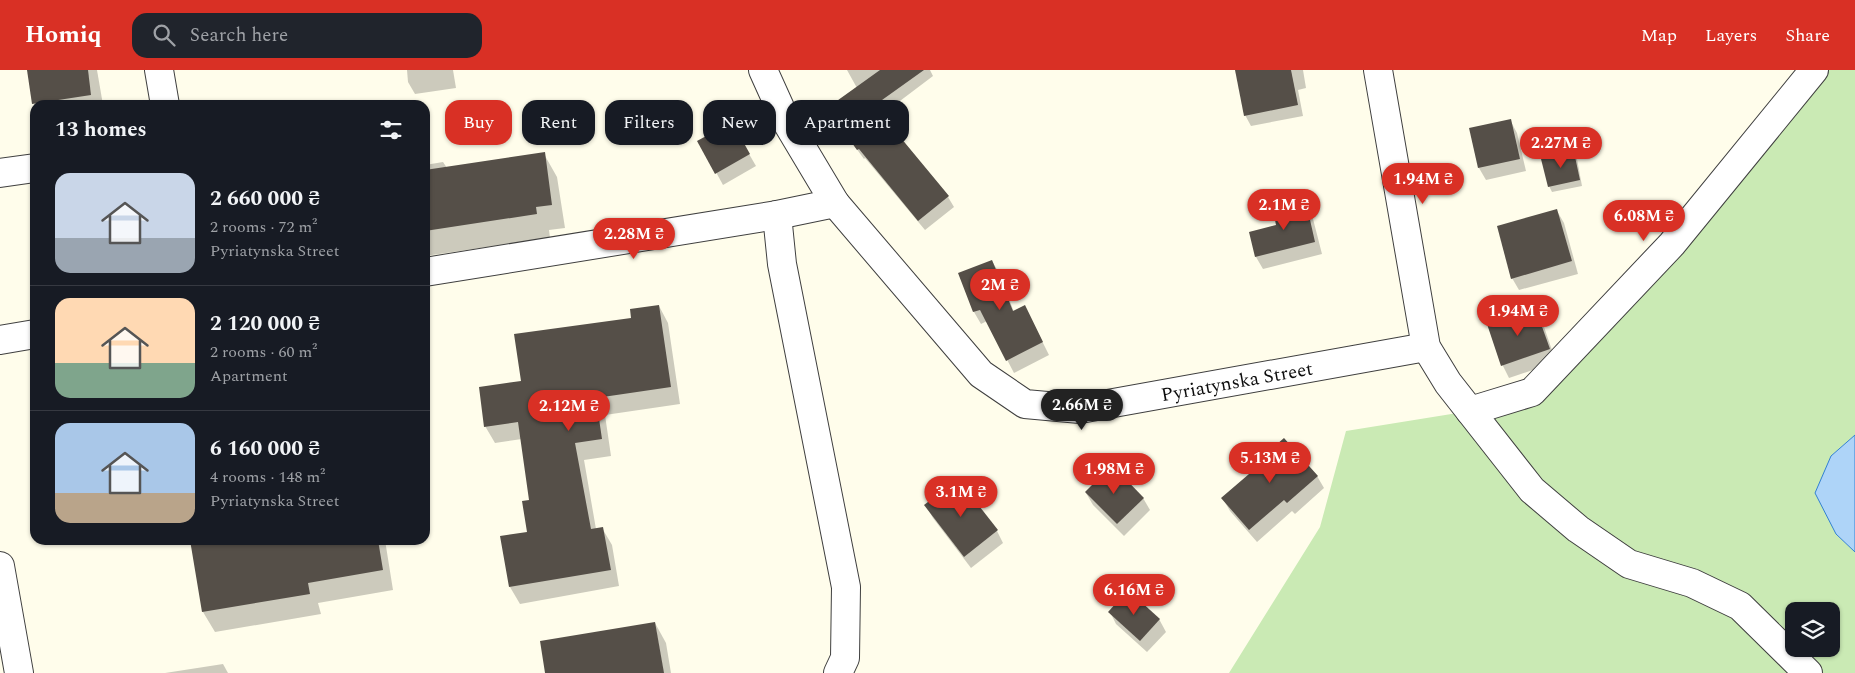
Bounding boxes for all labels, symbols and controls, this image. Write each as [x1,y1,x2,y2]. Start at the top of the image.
search box [132,13,482,58]
text: Homiq [25,17,102,53]
icon: search [150,21,178,49]
text: Search here [190,21,288,50]
text: Map [1641,22,1677,49]
text: Layers [1705,22,1757,49]
text: Share [1785,22,1830,49]
chip: Buy [445,100,512,145]
chip: Rent [522,100,595,145]
chip: Filters [605,100,693,145]
chip: New [703,100,776,145]
chip: Apartment [786,100,909,145]
text: 13 homes [55,114,147,146]
icon: filters [377,116,405,144]
pin: 2.27M ₴ [1515,126,1607,169]
text: 2.27M ₴ [1531,131,1591,155]
pin: 1.94M ₴ [1377,162,1469,205]
text: 1.94M ₴ [1393,167,1453,191]
text: 2 660 000 ₴ [210,183,320,215]
pin: 2.1M ₴ [1243,189,1325,231]
icon: home [95,193,155,253]
text: 2.1M ₴ [1258,193,1310,217]
pin: 6.08M ₴ [1598,200,1690,242]
text: 6.08M ₴ [1614,204,1674,228]
text: 2 rooms · 72 m² [210,215,317,239]
pin: 2.28M ₴ [588,218,680,260]
text: 2.28M ₴ [604,222,664,246]
text: Pyriatynska Street [210,239,339,263]
pin: 2M ₴ [970,268,1030,311]
text: 2M ₴ [981,273,1019,297]
pin: 1.94M ₴ [1472,294,1564,337]
text: 1.94M ₴ [1488,299,1548,323]
text: 2 120 000 ₴ [210,308,320,340]
icon: home [95,318,155,378]
text: 2 rooms · 60 m² [210,340,317,364]
street label: Pyriatynska Street [1159,355,1316,410]
text: Apartment [210,364,288,388]
pin: 2.66M ₴ [1036,388,1128,431]
pin: 2.12M ₴ [523,390,615,432]
text: 2.66M ₴ [1052,393,1112,417]
text: 2.12M ₴ [539,394,599,418]
text: 6 160 000 ₴ [210,433,320,465]
pin: 5.13M ₴ [1224,442,1316,484]
icon: home [95,443,155,503]
text: 5.13M ₴ [1240,446,1300,470]
pin: 1.98M ₴ [1068,452,1160,495]
text: 1.98M ₴ [1084,457,1144,481]
text: 4 rooms · 148 m² [210,465,325,489]
pin: 3.1M ₴ [920,476,1002,518]
text: 3.1M ₴ [935,480,987,504]
text: Pyriatynska Street [210,489,339,513]
pin: 6.16M ₴ [1088,574,1180,616]
text: 6.16M ₴ [1104,578,1164,602]
map controls [1785,602,1840,657]
button: layers [1785,602,1840,657]

